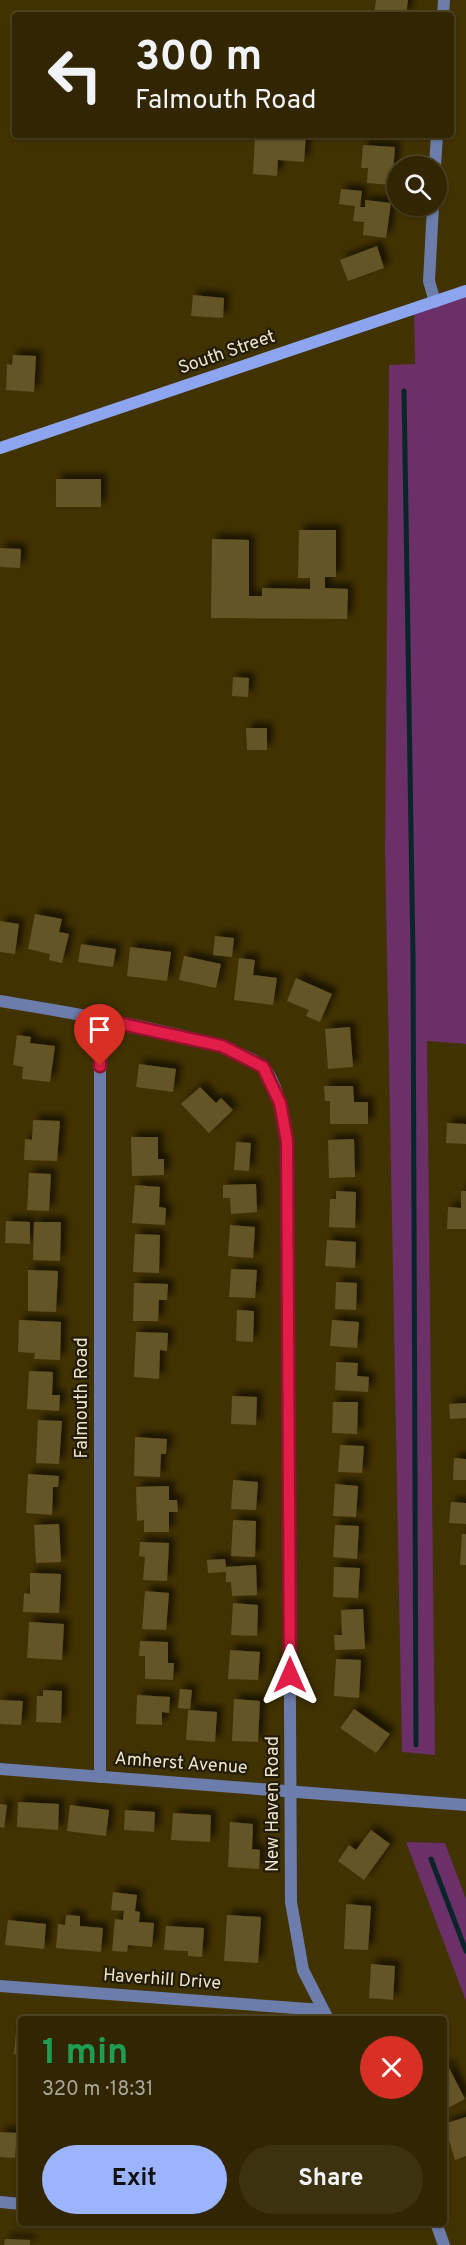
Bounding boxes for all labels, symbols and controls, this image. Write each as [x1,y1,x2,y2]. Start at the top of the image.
text: 300 m [135,32,262,85]
icon: left [36,36,114,114]
text: Falmouth Road [135,84,317,118]
map controls [387,156,447,216]
button: search [387,156,447,216]
street label: South Street [176,326,278,380]
pin [74,1004,125,1066]
icon: arrive [83,1013,116,1046]
street label: Falmouth Road [71,1337,94,1459]
position arrow [258,1643,322,1707]
street label: New Haven Road [262,1736,285,1872]
street label: Amherst Avenue [114,1748,248,1780]
street label: Haverhill Drive [102,1964,222,1996]
text: 1 min [42,2031,128,2077]
button: close [360,2036,423,2099]
text: 320 m · 18:31 [42,2077,153,2103]
button: Exit [42,2145,227,2214]
button: Share [239,2145,423,2214]

